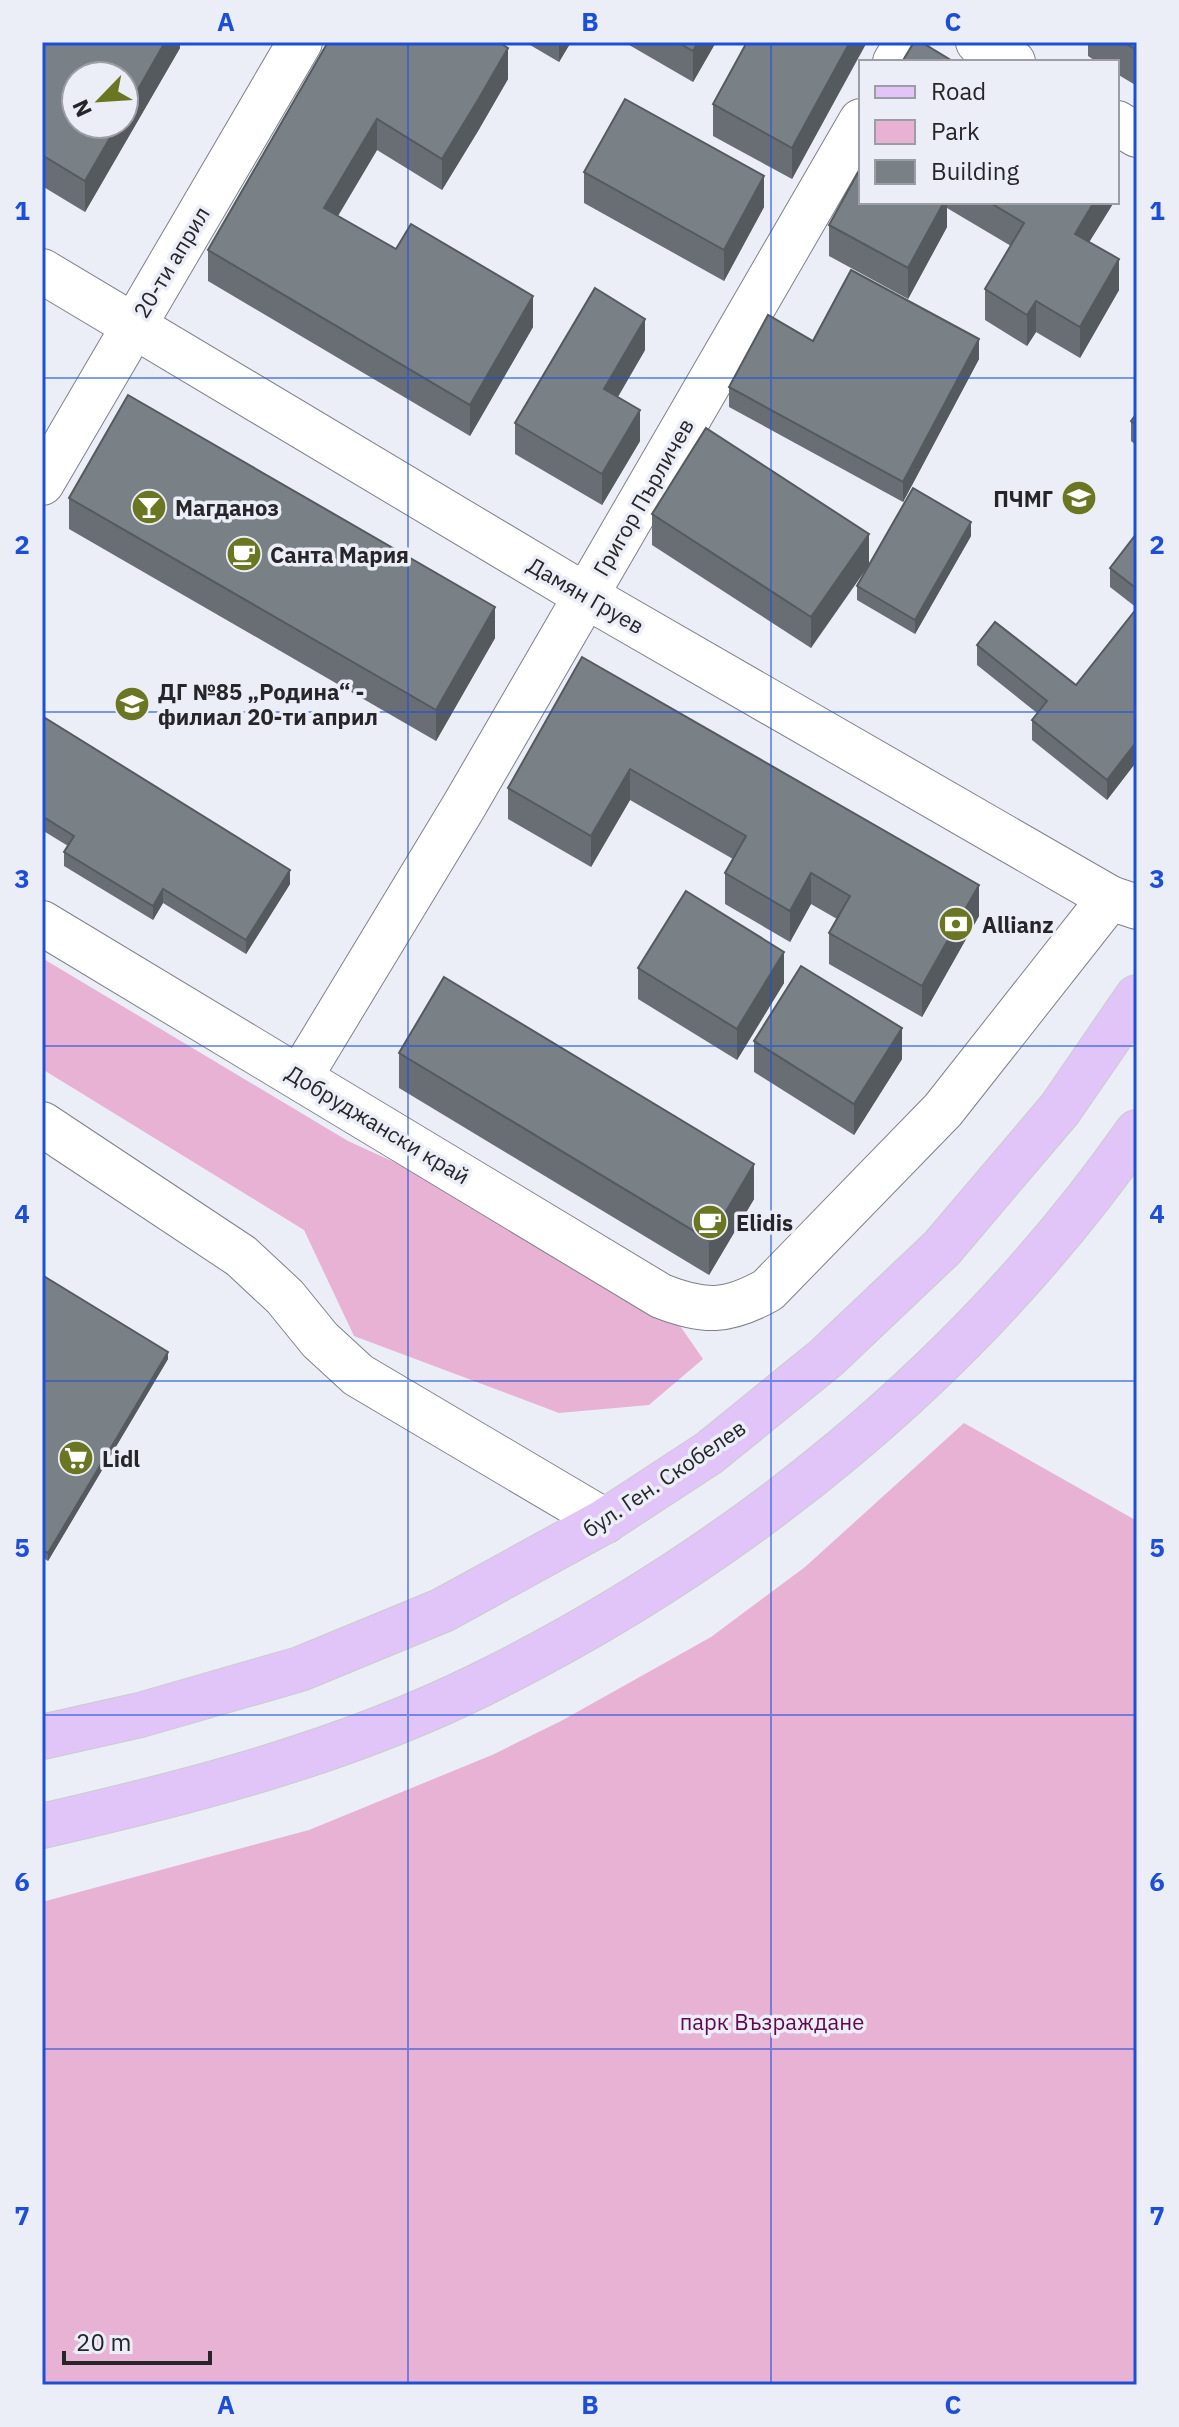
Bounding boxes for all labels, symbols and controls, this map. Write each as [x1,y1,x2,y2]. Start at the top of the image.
text: A [217,4,235,38]
text: B [581,4,599,38]
text: C [945,4,962,38]
north arrow [60,60,140,140]
legend [859,60,1119,204]
text: Road [931,75,986,107]
text: N [65,95,98,122]
text: Park [931,115,980,147]
text: Building [931,155,1019,187]
text: 1 [14,193,30,227]
text: 1 [1149,193,1165,227]
street label: 20-ти април [126,201,216,323]
street label: Григор Пърличев [586,413,700,581]
school or university icon: ПЧМГ [1060,479,1098,517]
place label: ПЧМГ [993,484,1053,513]
bar icon: Магданоз [130,488,168,526]
place label: Магданоз [175,493,279,522]
text: 2 [14,527,30,561]
text: 2 [1149,527,1165,561]
cafe icon: Санта Мария [225,535,263,573]
place label: Санта Мария [270,540,409,569]
street label: Дамян Груев [522,550,650,640]
place label: ДГ №85 „Родина“ - филиал 20-ти април [158,677,378,731]
school or university icon: ДГ №85 „Родина“ - филиал 20-ти април [113,685,151,723]
text: 3 [14,861,30,895]
text: 3 [1149,861,1165,895]
bank icon: Allianz [937,905,975,943]
place label: Allianz [982,910,1054,939]
street label: Добруджански край [281,1058,475,1190]
text: 4 [14,1196,30,1230]
text: 4 [1149,1196,1165,1230]
cafe icon: Elidis [691,1203,729,1241]
place label: Elidis [736,1208,793,1237]
street label: бул. Ген. Скобелев [577,1413,751,1543]
supermarket icon: Lidl [57,1439,95,1477]
place label: Lidl [102,1444,140,1473]
text: 5 [14,1530,30,1564]
text: 5 [1149,1530,1165,1564]
text: 6 [14,1864,30,1898]
text: 6 [1149,1864,1165,1898]
park label: парк Възраждане [680,2007,864,2036]
text: 7 [14,2198,30,2232]
text: 7 [1149,2198,1165,2232]
scale bar [64,2315,210,2365]
text: 20 m [76,2326,131,2358]
text: A [217,2387,235,2421]
text: B [581,2387,599,2421]
text: C [945,2387,962,2421]

